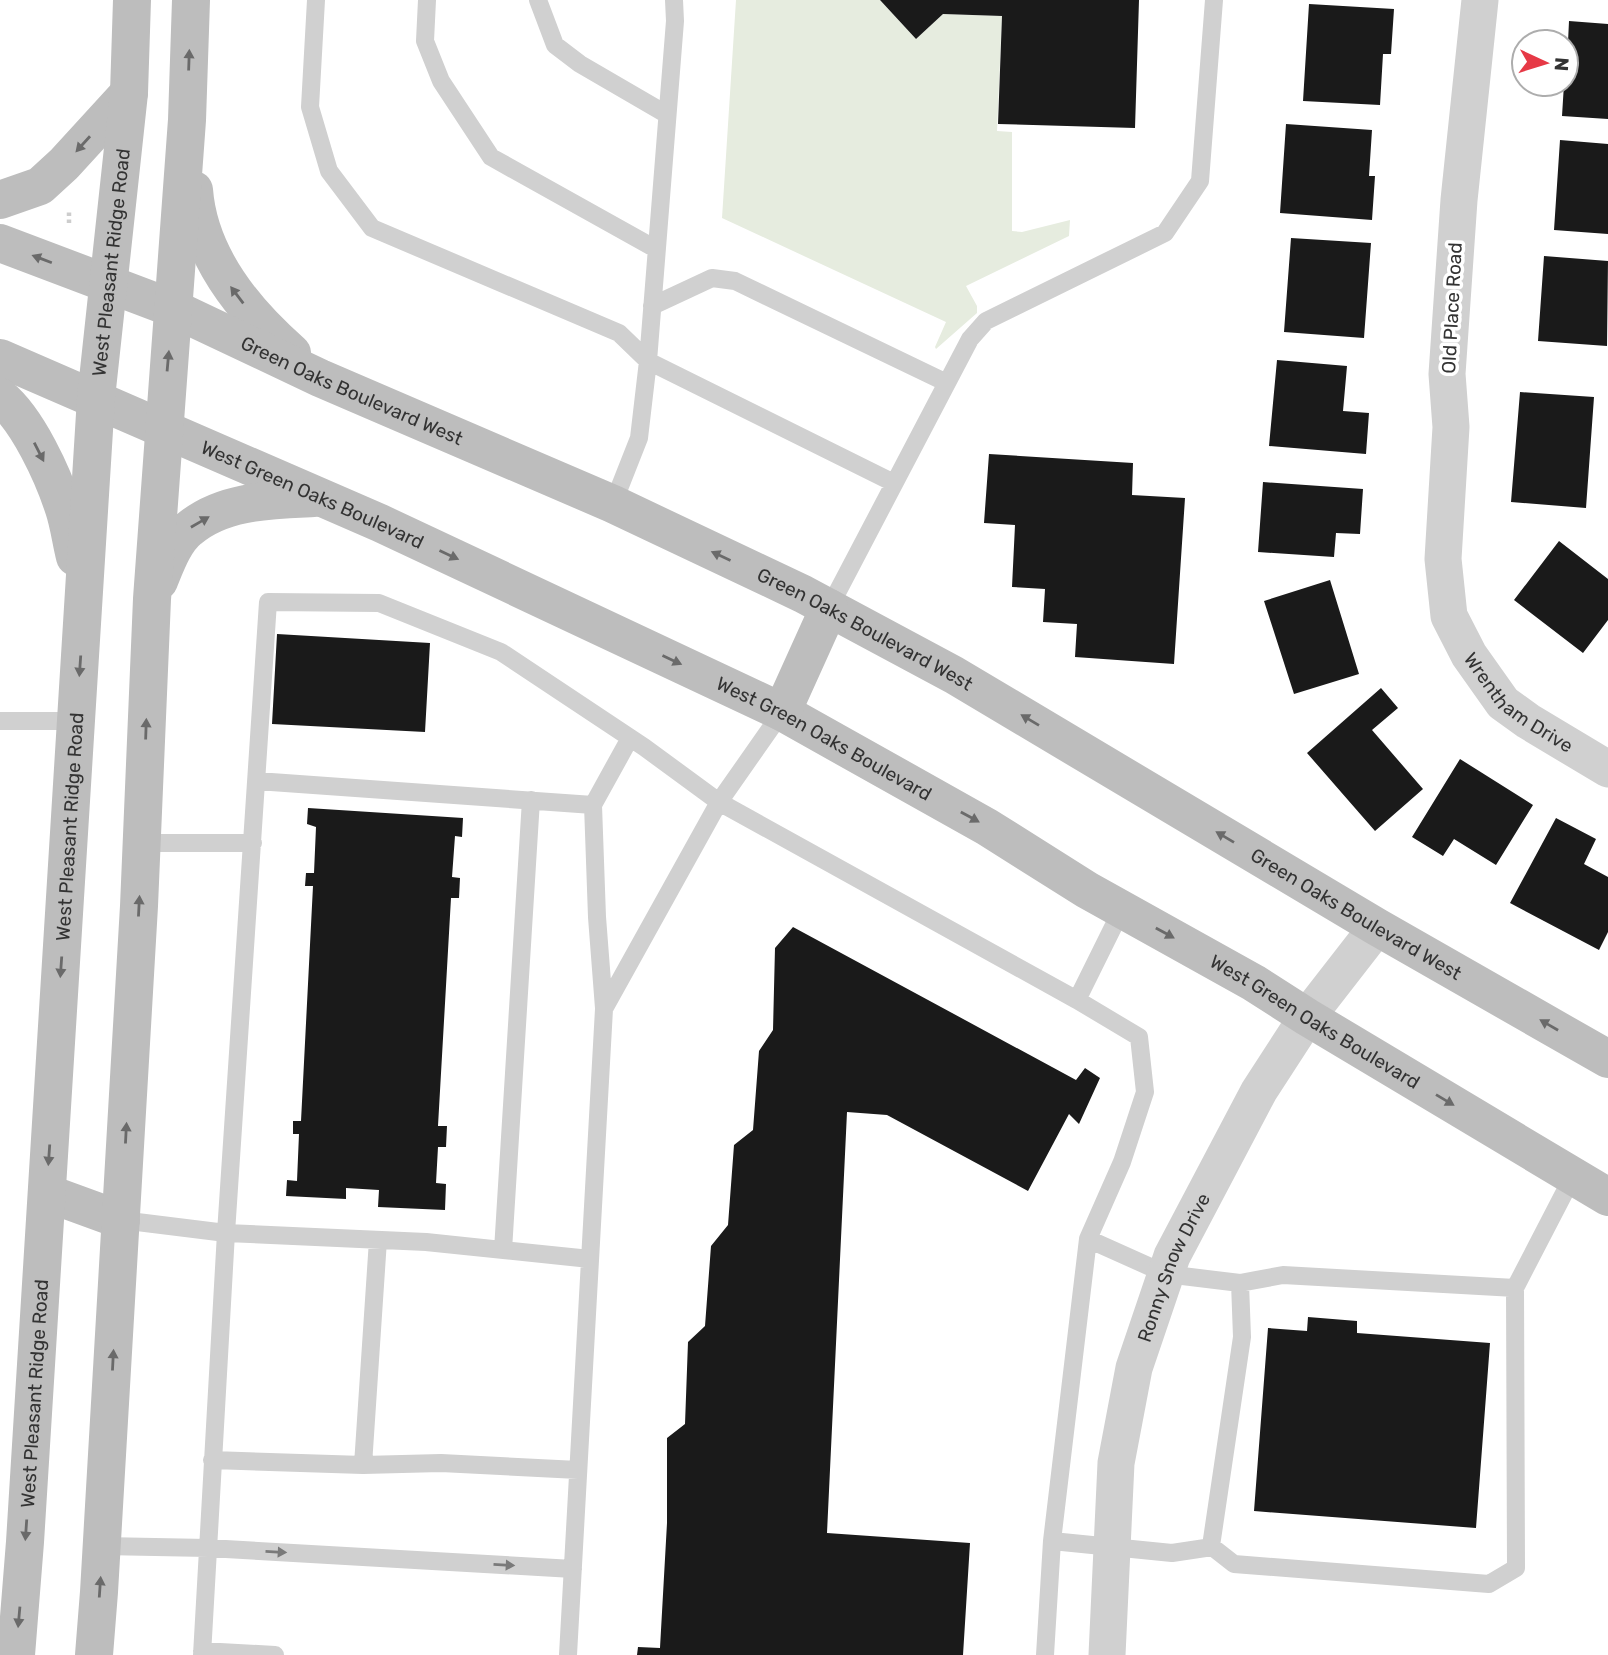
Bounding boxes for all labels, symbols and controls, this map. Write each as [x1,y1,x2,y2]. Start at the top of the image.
north arrow [1510,28,1580,98]
one-way arrow [183,49,195,71]
text: N [1550,57,1573,72]
one-way arrow [75,135,91,153]
street label: West Pleasant Ridge Road [87,147,134,377]
street label: Old Place Road [1437,242,1467,374]
one-way arrow [32,254,53,265]
one-way arrow [230,286,244,304]
street label: Green Oaks Boulevard West [237,331,467,450]
one-way arrow [163,349,174,371]
street label: West Green Oaks Boulevard [198,435,428,554]
one-way arrow [33,442,44,462]
one-way arrow [190,516,209,528]
one-way arrow [439,550,459,561]
one-way arrow [711,550,731,561]
street label: Green Oaks Boulevard West [754,563,978,696]
street label: Wrentham Drive [1459,648,1577,757]
one-way arrow [662,654,682,666]
one-way arrow [74,656,85,678]
street label: West Green Oaks Boulevard [713,671,936,805]
street label: West Pleasant Ridge Road [51,712,88,942]
one-way arrow [1020,714,1039,726]
one-way arrow [141,718,152,740]
one-way arrow [960,811,979,823]
one-way arrow [1216,830,1235,843]
street label: Green Oaks Boulevard West [1247,843,1466,985]
one-way arrow [133,894,144,916]
one-way arrow [1156,927,1175,939]
street label: West Green Oaks Boulevard [1206,949,1424,1093]
one-way arrow [55,956,66,978]
one-way arrow [1539,1019,1558,1032]
one-way arrow [1436,1093,1455,1106]
one-way arrow [120,1122,131,1144]
one-way arrow [43,1144,54,1166]
street label: Ronny Snow Drive [1132,1189,1215,1345]
street label: West Pleasant Ridge Road [16,1279,53,1509]
one-way arrow [107,1349,118,1371]
one-way arrow [20,1519,31,1541]
one-way arrow [266,1547,288,1558]
one-way arrow [493,1560,515,1571]
one-way arrow [94,1576,105,1598]
one-way arrow [13,1606,24,1628]

